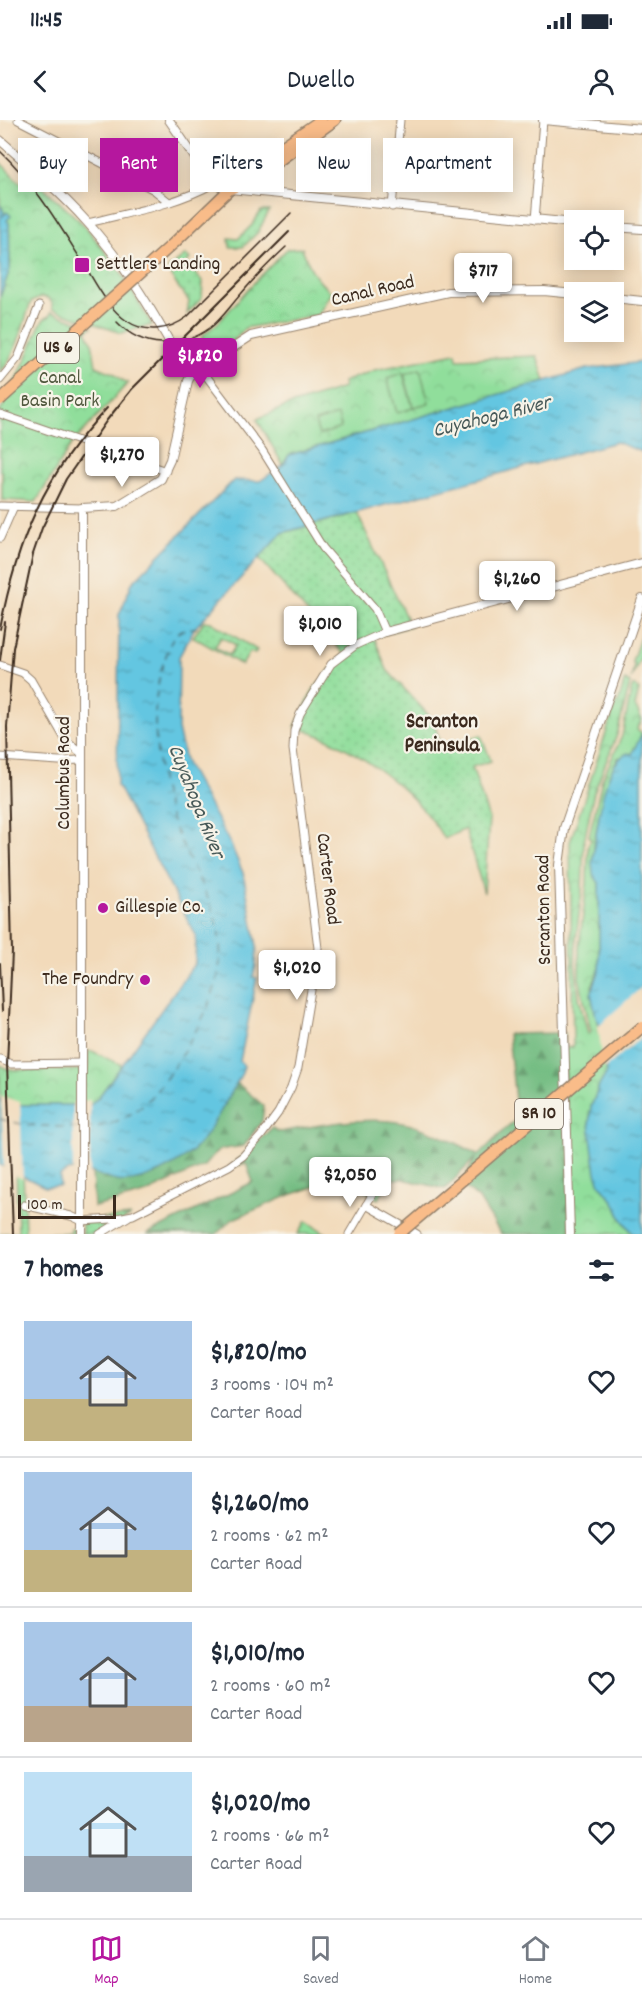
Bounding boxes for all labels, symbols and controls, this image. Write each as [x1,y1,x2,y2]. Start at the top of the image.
text: 11:45 [30,6,63,37]
text: Dwello [287,62,355,101]
icon: back [24,65,57,98]
icon: person [585,65,618,98]
chip: Buy [18,138,88,192]
chip: Rent [100,138,178,192]
chip: Filters [190,138,284,192]
chip: New [296,138,371,192]
chip: Apartment [383,138,513,192]
map controls [564,210,624,342]
button: locate [564,210,624,270]
place label: Settlers Landing [96,251,220,279]
pin: $717 [447,253,519,304]
marker: Settlers Landing [73,256,91,274]
text: $717 [468,258,498,286]
street label: Canal Road [329,269,417,315]
button: layers [564,282,624,342]
road number: US 6 [37,333,79,363]
pin: $1,820 [151,338,249,389]
text: $1,820 [177,343,223,371]
park label: Canal Basin Park [21,365,99,416]
water label: Cuyahoga River [430,388,556,447]
pin: $1,270 [73,437,171,488]
text: $1,270 [99,442,145,470]
pin: $1,260 [468,561,566,612]
text: $1,260 [493,566,541,594]
pin: $1,010 [271,606,369,657]
text: $1,010 [298,611,342,639]
district label: Scranton Peninsula [405,708,481,762]
street label: Columbus Road [51,716,79,830]
water label: Cuyahoga River [159,741,232,866]
street label: Carter Road [307,832,347,926]
street label: Scranton Road [530,855,560,965]
place label: Gillespie Co. [115,894,204,922]
marker: Gillespie Co. [96,901,110,915]
pin: $1,020 [248,950,346,1001]
text: $1,020 [273,955,321,983]
place label: The Foundry [42,966,134,994]
marker: The Foundry [138,973,152,987]
road number: SR 10 [515,1099,563,1129]
pin: $2,050 [301,1157,399,1208]
text: $2,050 [323,1162,377,1190]
scale bar [18,1192,116,1220]
text: 100 m [27,1194,63,1217]
text: 7 homes [24,1252,104,1289]
icon: filters [585,1254,618,1287]
text: $1,820/mo [210,1335,307,1372]
icon: home [72,1345,144,1417]
icon: heart [585,1365,618,1398]
text: 3 rooms · 104 m² [210,1372,334,1400]
text: Carter Road [210,1400,302,1428]
text: $1,260/mo [210,1486,309,1523]
icon: home [72,1496,144,1568]
icon: heart [585,1516,618,1549]
text: 2 rooms · 62 m² [210,1523,329,1551]
text: Carter Road [210,1551,302,1579]
text: $1,010/mo [210,1636,305,1673]
icon: home [72,1646,144,1718]
icon: heart [585,1666,618,1699]
text: 2 rooms · 60 m² [210,1673,331,1701]
text: Carter Road [210,1701,302,1729]
text: $1,020/mo [210,1786,310,1823]
icon: home [72,1796,144,1868]
icon: heart [585,1816,618,1849]
text: 2 rooms · 66 m² [210,1823,330,1851]
text: Carter Road [210,1851,302,1879]
tab: Map [90,1932,123,1991]
tab: Saved [303,1932,339,1991]
tab: Home [519,1932,552,1991]

